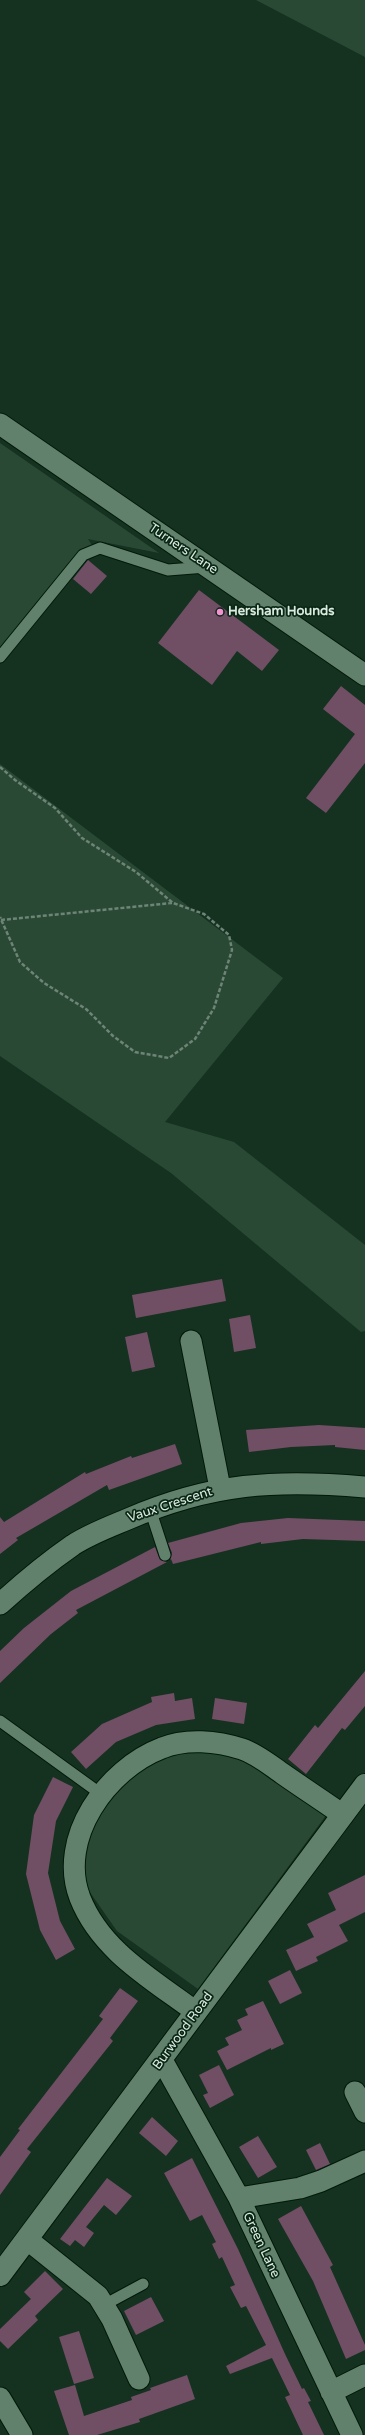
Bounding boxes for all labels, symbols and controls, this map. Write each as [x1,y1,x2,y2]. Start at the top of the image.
street label: Turners Lane [145,520,221,578]
place label: Hersham Hounds [228,604,335,620]
marker: Hersham Hounds [215,607,225,617]
street label: Vaux Crescent [126,1484,214,1526]
street label: Burwood Road [150,1989,216,2073]
street label: Green Lane [239,2210,283,2280]

